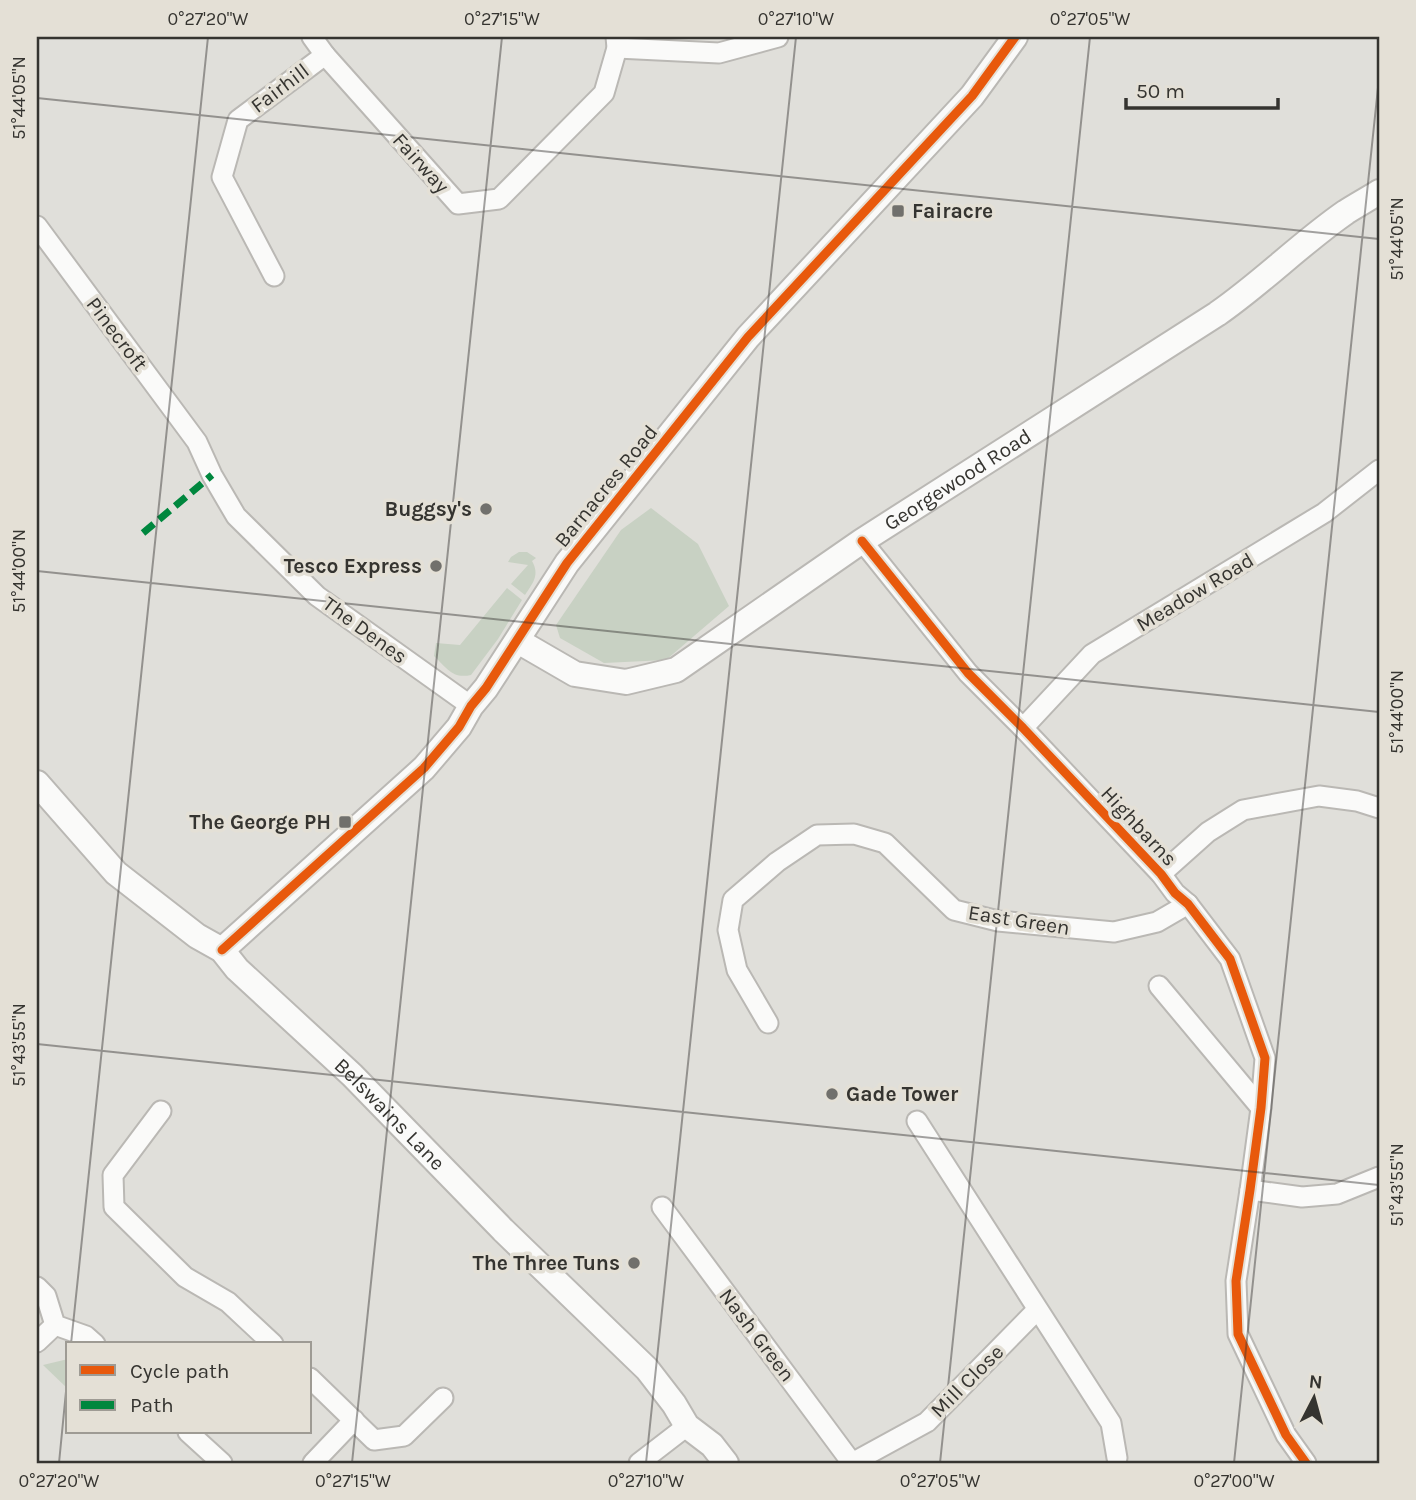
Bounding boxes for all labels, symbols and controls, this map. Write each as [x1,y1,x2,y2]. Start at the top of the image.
text: 0°27'20"W [168,8,248,30]
text: 0°27'15"W [464,8,540,30]
text: 0°27'10"W [758,8,834,30]
text: 0°27'05"W [1050,8,1130,30]
text: 51°44'05"N [8,56,30,140]
street label: Fairhill [246,58,314,118]
scale bar [1126,66,1278,110]
text: 50 m [1136,79,1185,103]
street label: Fairway [388,128,454,198]
text: 51°44'05"N [1386,197,1408,281]
place label: Fairacre [912,199,993,223]
marker: Fairacre [890,203,906,219]
street label: Pinecroft [81,292,153,376]
street label: Barnacres Road [549,420,663,552]
street label: Georgewood Road [880,424,1036,536]
place label: Buggsy's [385,497,472,521]
marker: Buggsy's [478,501,494,517]
text: 51°44'00"N [8,529,30,613]
street label: Meadow Road [1132,548,1258,636]
place label: Tesco Express [284,554,422,578]
marker: Tesco Express [428,558,444,574]
street label: The Denes [318,591,412,669]
text: 51°44'00"N [1386,670,1408,754]
street label: Highbarns [1096,781,1182,871]
place label: The George PH [189,810,331,834]
marker: The George PH [337,814,353,830]
street label: East Green [966,900,1072,940]
text: 51°43'55"N [8,1003,30,1087]
street label: Belswains Lane [330,1053,450,1175]
place label: Gade Tower [846,1082,959,1106]
marker: Gade Tower [824,1086,840,1102]
text: 51°43'55"N [1386,1143,1408,1227]
place label: The Three Tuns [473,1251,620,1275]
marker: The Three Tuns [626,1255,642,1271]
street label: Nash Green [714,1284,800,1386]
street label: Mill Close [926,1340,1008,1422]
legend [66,1342,312,1434]
text: Cycle path [130,1359,230,1383]
north arrow [1280,1364,1350,1434]
text: N [1308,1370,1324,1394]
text: Path [130,1393,174,1417]
text: 0°27'20"W [19,1470,99,1492]
text: 0°27'15"W [315,1470,391,1492]
text: 0°27'10"W [608,1470,684,1492]
text: 0°27'05"W [900,1470,980,1492]
text: 0°27'00"W [1193,1470,1275,1492]

